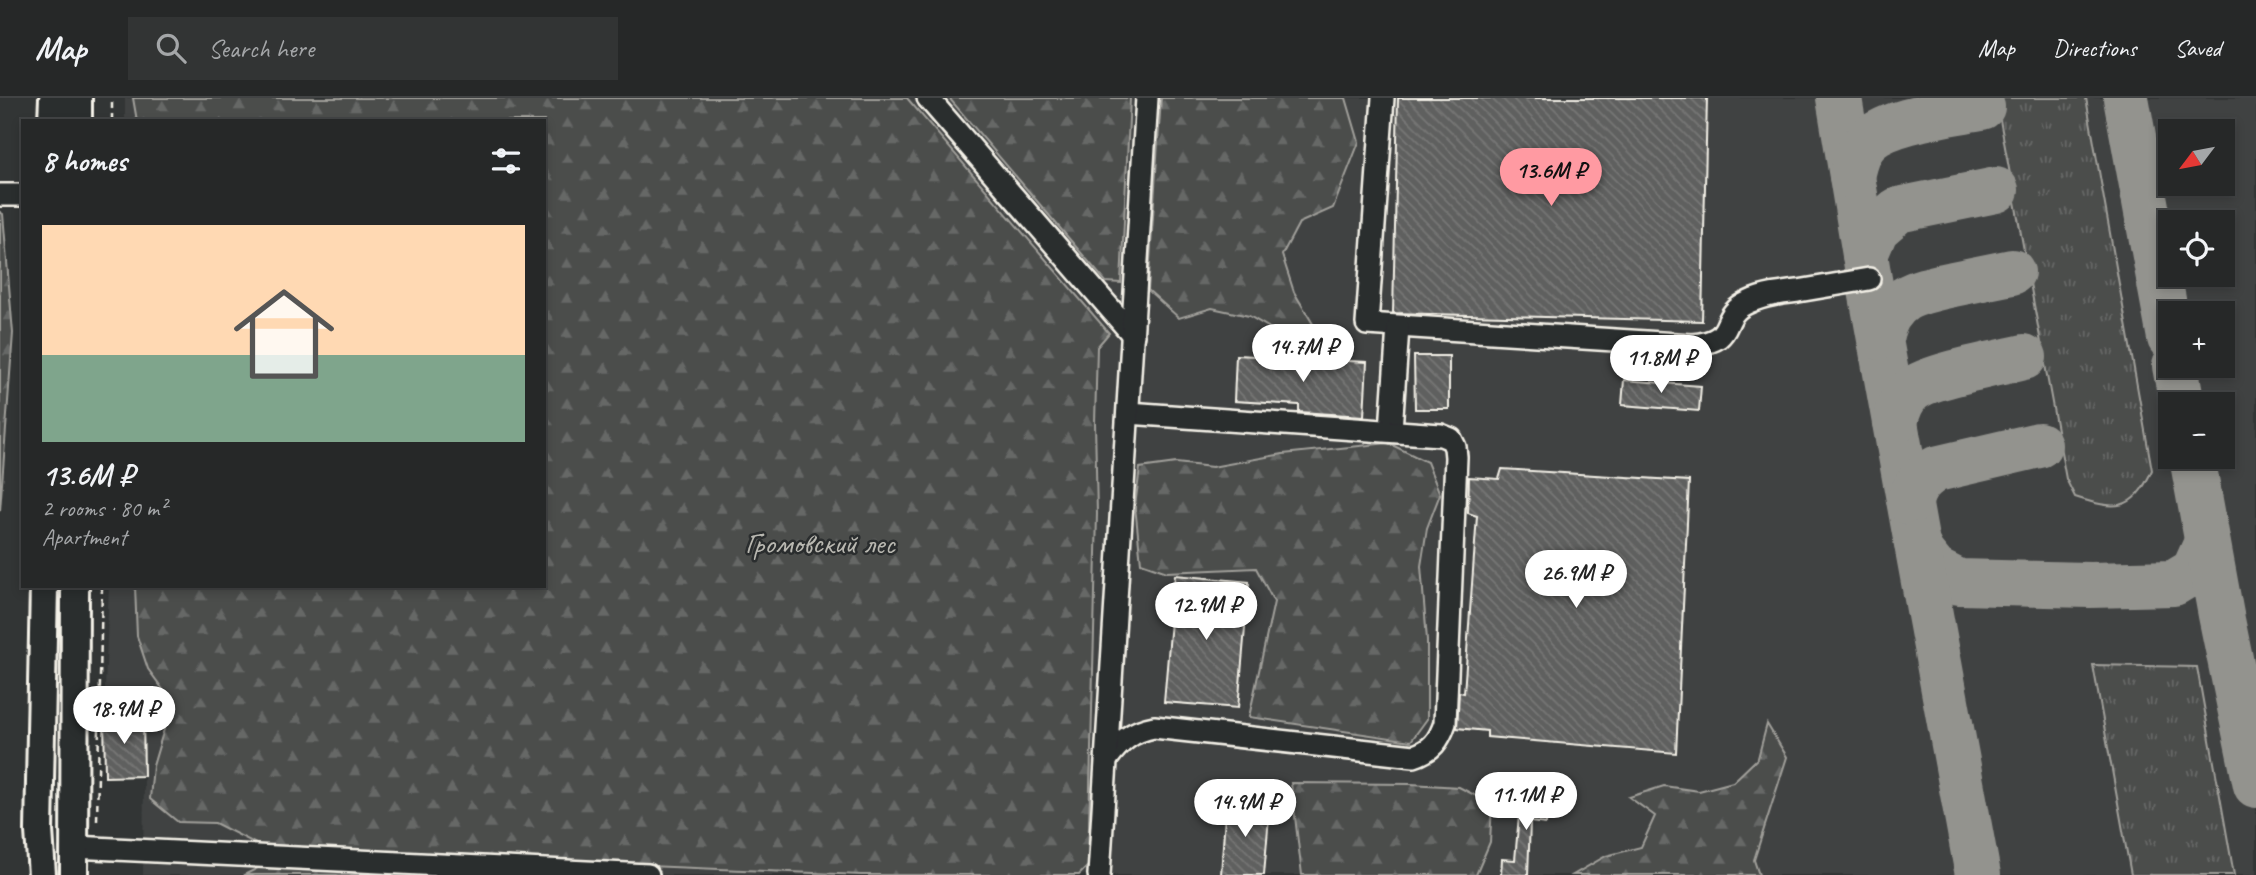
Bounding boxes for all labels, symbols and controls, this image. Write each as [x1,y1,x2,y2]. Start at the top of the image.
search box [128,17,618,80]
text: Map [35,27,86,69]
icon: search [152,29,190,67]
text: Search here [208,32,314,65]
text: Map [1978,33,2015,63]
text: Directions [2053,33,2136,63]
text: Saved [2174,33,2221,63]
north arrow [2158,119,2235,196]
map controls [2158,119,2235,469]
text: 8 homes [42,142,127,180]
icon: filters [487,142,525,180]
pin: 13.6M ₽ [1486,148,1616,208]
text: 13.6M ₽ [1516,156,1586,185]
button: locate [2158,210,2235,287]
icon: home [221,271,347,397]
button: + [2158,301,2235,378]
pin: 14.7M ₽ [1238,324,1368,384]
text: 14.7M ₽ [1268,332,1338,361]
pin: 11.8M ₽ [1596,336,1726,395]
text: 11.8M ₽ [1626,343,1696,372]
button: − [2158,392,2235,469]
text: 13.6M ₽ [42,456,134,494]
text: 2 rooms · 80 m² [42,494,166,523]
text: Apartment [42,523,127,552]
park label: Громовский лес [745,524,896,562]
pin: 26.9M ₽ [1511,550,1641,610]
text: 26.9M ₽ [1541,558,1611,587]
pin: 12.9M ₽ [1141,582,1271,642]
text: 12.9M ₽ [1171,590,1241,619]
pin: 18.9M ₽ [59,686,189,746]
text: 18.9M ₽ [89,694,159,723]
pin: 11.1M ₽ [1461,772,1591,832]
pin: 14.9M ₽ [1180,780,1310,839]
text: 11.1M ₽ [1491,780,1561,809]
text: 14.9M ₽ [1210,787,1280,816]

